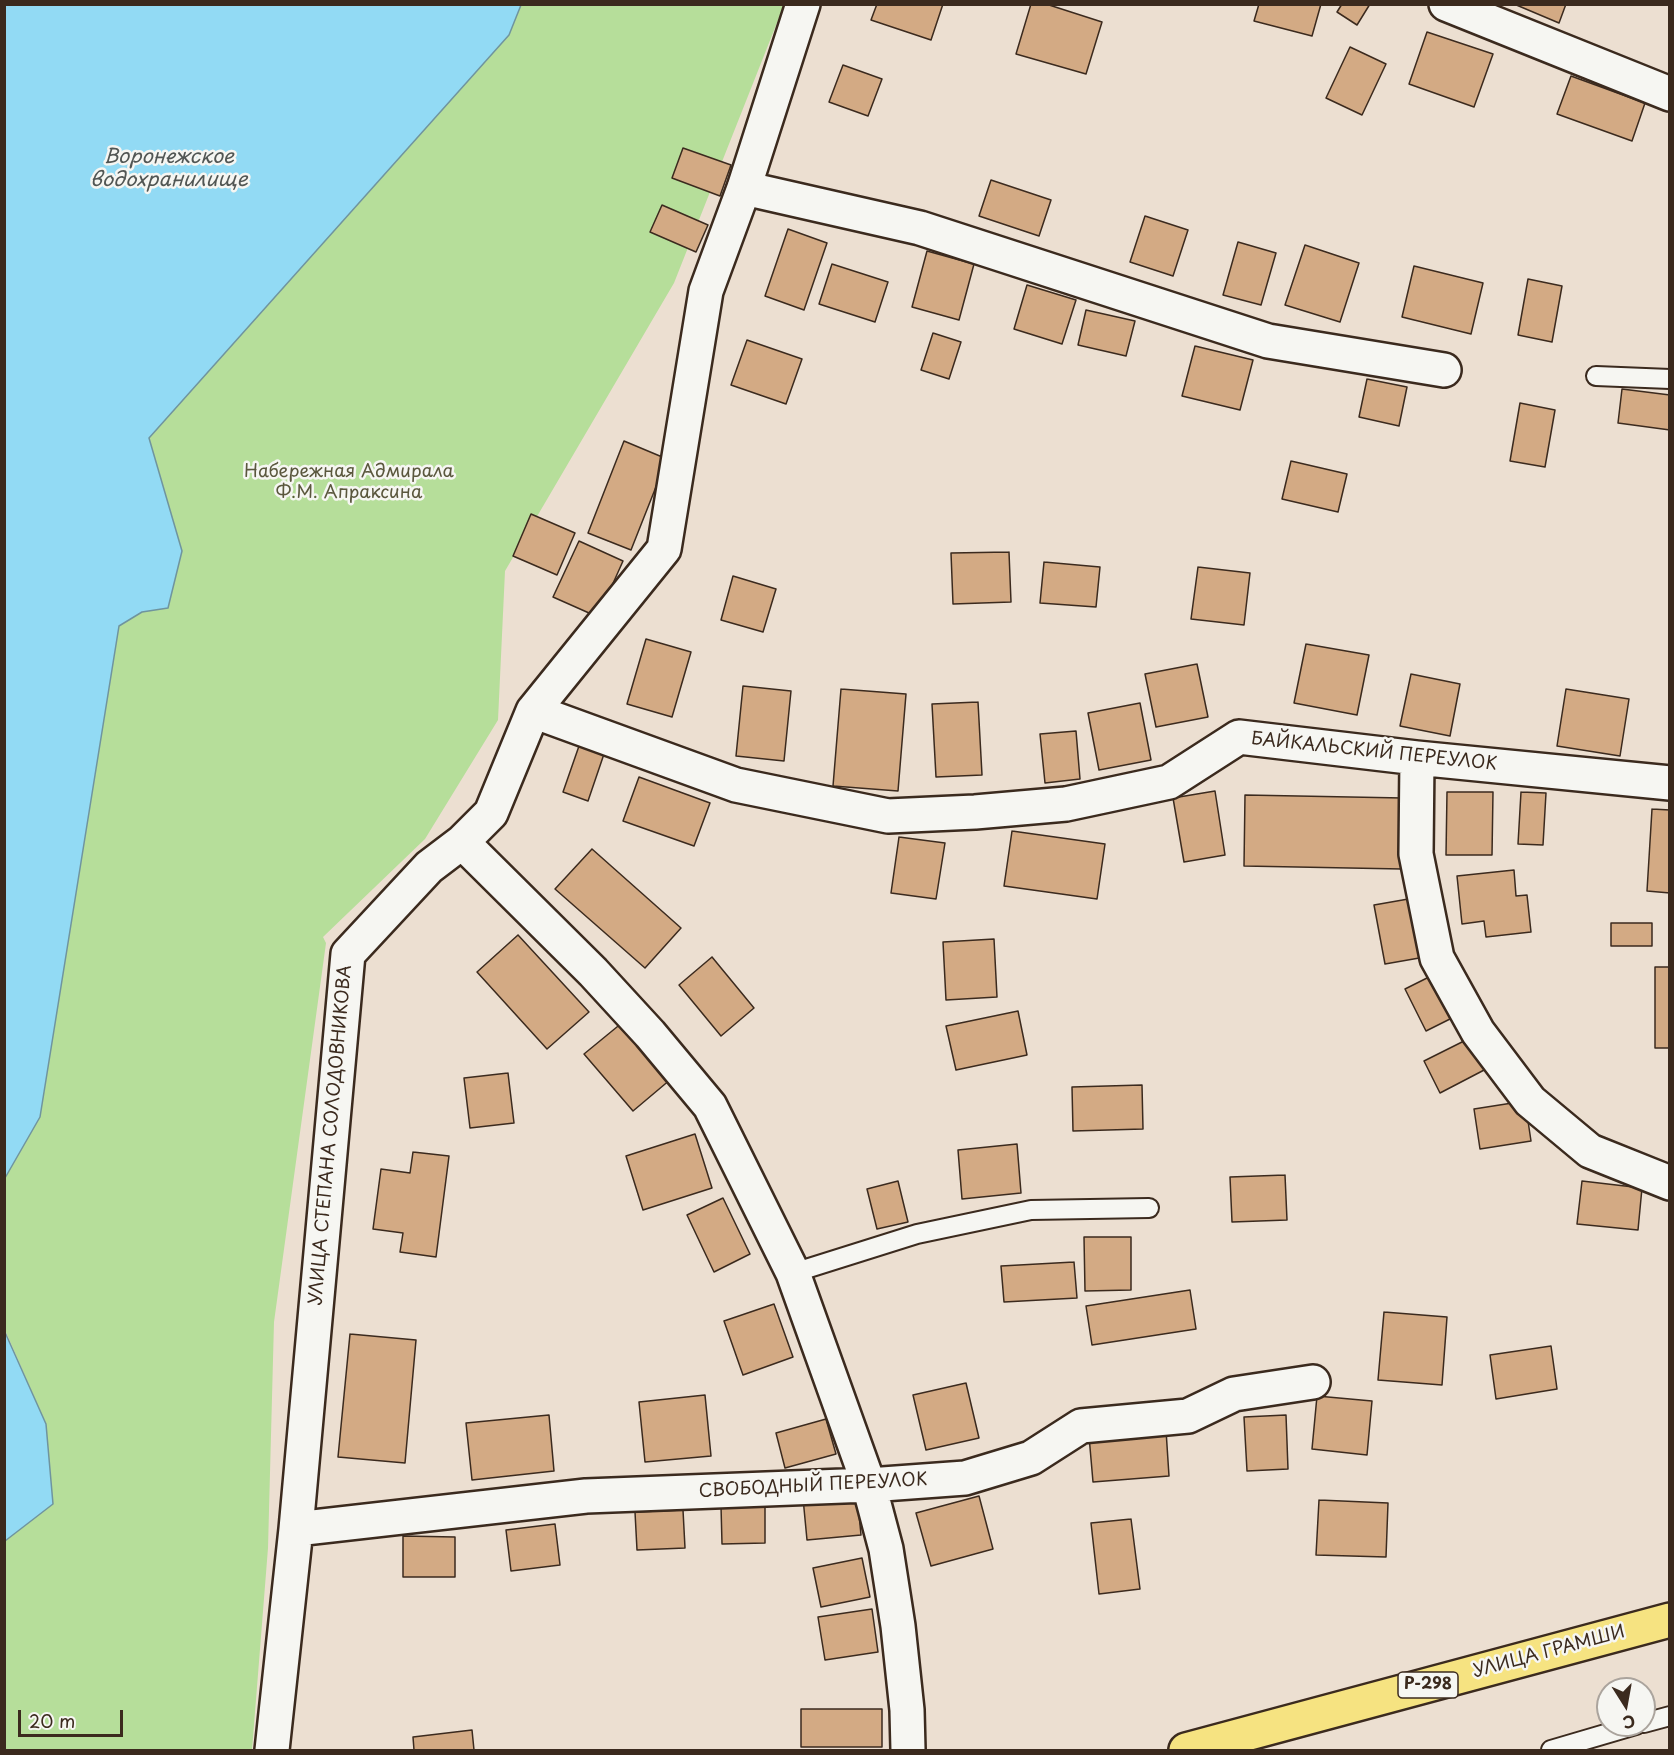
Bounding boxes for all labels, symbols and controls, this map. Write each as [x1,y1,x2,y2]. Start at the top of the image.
water label: Воронежское водохранилище [90,145,248,192]
park label: Набережная Адмирала Ф.М. Апраксина [244,461,454,504]
street label: БАЙКАЛЬСКИЙ ПЕРЕУЛОК [1250,728,1498,776]
street label: УЛИЦА СТЕПАНА СОЛОДОВНИКОВА [305,964,357,1306]
street label: СВОБОДНЫЙ ПЕРЕУЛОК [698,1469,928,1503]
street label: УЛИЦА ГРАМШИ [1471,1621,1627,1683]
road number: Р-298 [1398,1672,1458,1698]
north arrow [1596,1677,1656,1737]
scale bar [21,1698,126,1736]
text: 20 m [29,1707,75,1734]
text: С [1621,1710,1637,1736]

